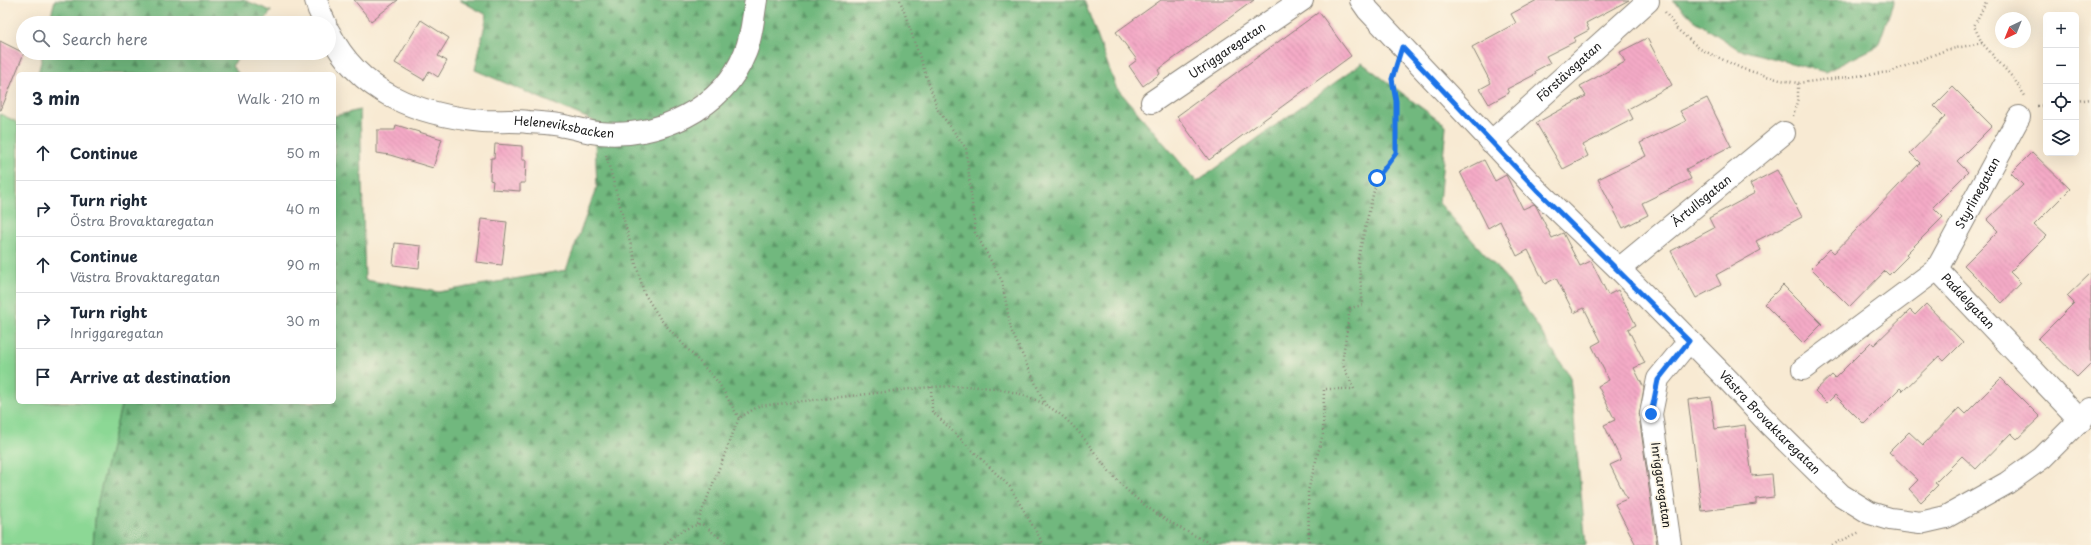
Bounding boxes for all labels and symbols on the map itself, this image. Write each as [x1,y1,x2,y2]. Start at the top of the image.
north arrow [1995,12,2031,48]
street label: Utriggaregatan [1185,17,1269,83]
street label: Förstävsgatan [1532,37,1605,105]
street label: Heleneviksbacken [514,111,614,142]
street label: Styrlinegatan [1950,154,2004,232]
route start [1368,169,1386,187]
street label: Ärtullsgatan [1667,170,1735,230]
street label: Paddelgatan [1938,269,1999,333]
street label: Västra Brovaktaregatan [1715,366,1825,478]
route end [1642,405,1660,423]
street label: Inriggaregatan [1647,441,1677,529]

